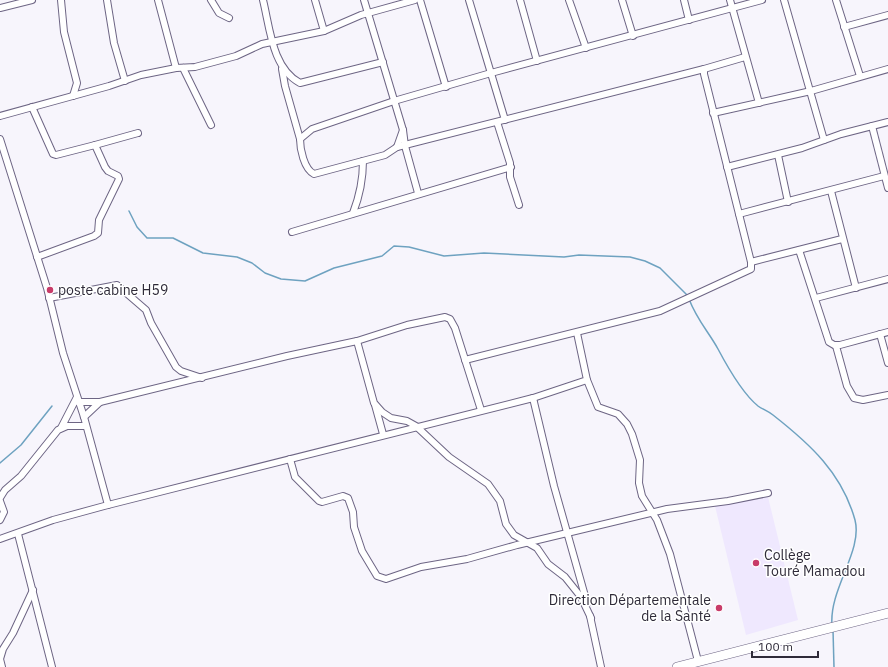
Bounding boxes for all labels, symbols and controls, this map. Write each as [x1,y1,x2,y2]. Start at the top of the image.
place label: poste cabine H59 [58,281,168,299]
marker: poste cabine H59 [45,285,55,295]
place label: Collège Touré Mamadou [764,546,865,580]
marker: Collège Touré Mamadou [751,558,761,568]
place label: Direction Départementale de la Santé [549,591,711,625]
marker: Direction Départementale de la Santé [714,603,724,613]
scale bar [752,633,818,659]
text: 100 m [758,639,793,654]

